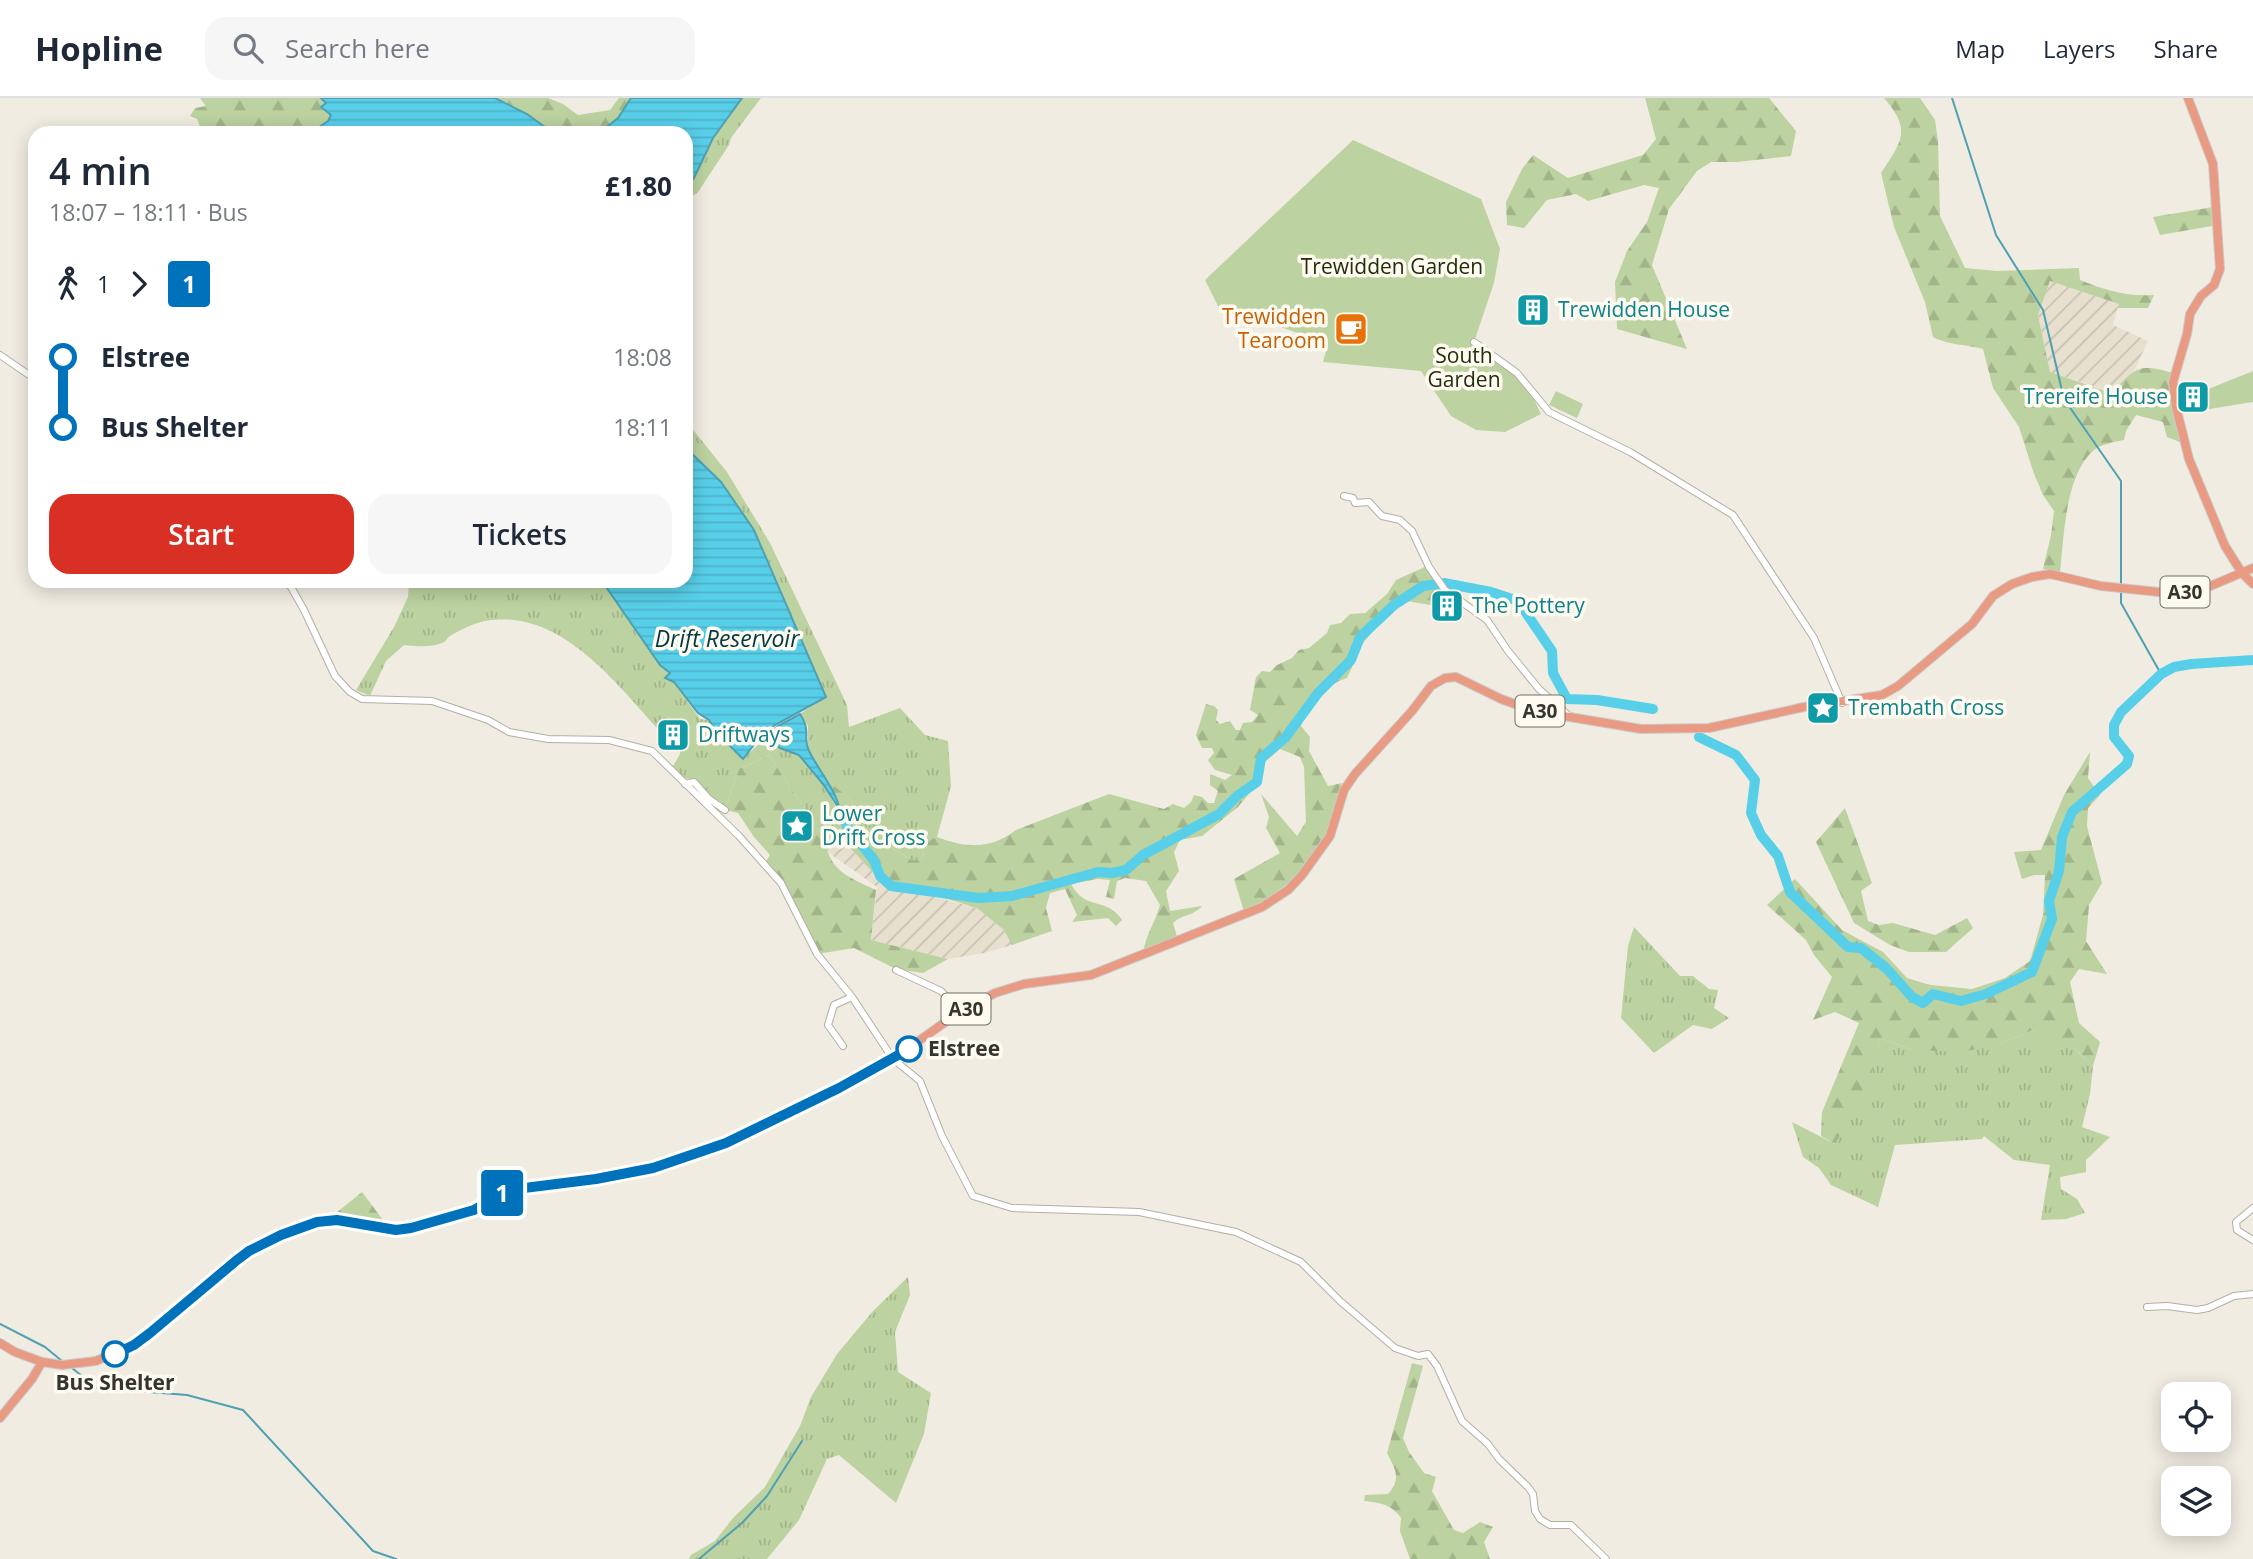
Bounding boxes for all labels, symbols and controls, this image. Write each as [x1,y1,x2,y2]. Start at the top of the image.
search box [205,17,695,80]
text: Hopline [35,26,163,71]
icon: search [229,29,267,67]
text: Search here [285,30,430,66]
text: Map [1955,32,2005,65]
text: Layers [2043,32,2116,65]
text: Share [2154,32,2218,65]
text: 4 min [49,144,152,196]
text: £1.80 [605,168,672,204]
text: 18:07 – 18:11 · Bus [49,196,248,228]
park label: Trewidden Garden [1301,252,1483,280]
icon: walk [49,265,87,303]
icon: forward [120,265,158,303]
text: 1 [182,267,196,300]
text: 1 [97,268,110,300]
building icon: Trewidden House [1514,291,1552,329]
place label: Trewidden House [1558,295,1730,323]
place label: Trewidden Tearoom [1222,302,1326,354]
cafe icon: Trewidden Tearoom [1332,310,1370,348]
text: Elstree [101,339,190,375]
text: 18:08 [613,341,672,373]
park label: South Garden [1427,341,1501,393]
building icon: Trereife House [2174,378,2212,416]
place label: Trereife House [2023,382,2168,410]
text: Bus Shelter [101,409,248,445]
text: 18:11 [613,411,672,443]
button: Start [49,494,354,574]
button: Tickets [368,494,672,574]
road number: A30 [2160,576,2210,607]
building icon: The Pottery [1428,587,1466,625]
place label: The Pottery [1472,591,1585,619]
water label: Drift Reservoir [655,622,800,654]
place icon: Trembath Cross [1804,689,1842,727]
place label: Trembath Cross [1848,693,2004,721]
road number: A30 [1516,696,1564,726]
building icon: Driftways [654,716,692,754]
place label: Driftways [698,720,790,748]
place label: Lower Drift Cross [822,799,926,851]
place icon: Lower Drift Cross [778,807,816,845]
road number: A30 [942,994,990,1024]
place label: Elstree [928,1034,1000,1062]
marker: Elstree [896,1036,922,1062]
line badge: 1 [479,1170,525,1216]
text: 1 [495,1176,509,1209]
marker: Bus Shelter [102,1341,128,1367]
place label: Bus Shelter [55,1368,175,1396]
map controls [2161,1382,2231,1536]
button: locate [2161,1382,2231,1452]
button: layers [2161,1466,2231,1536]

